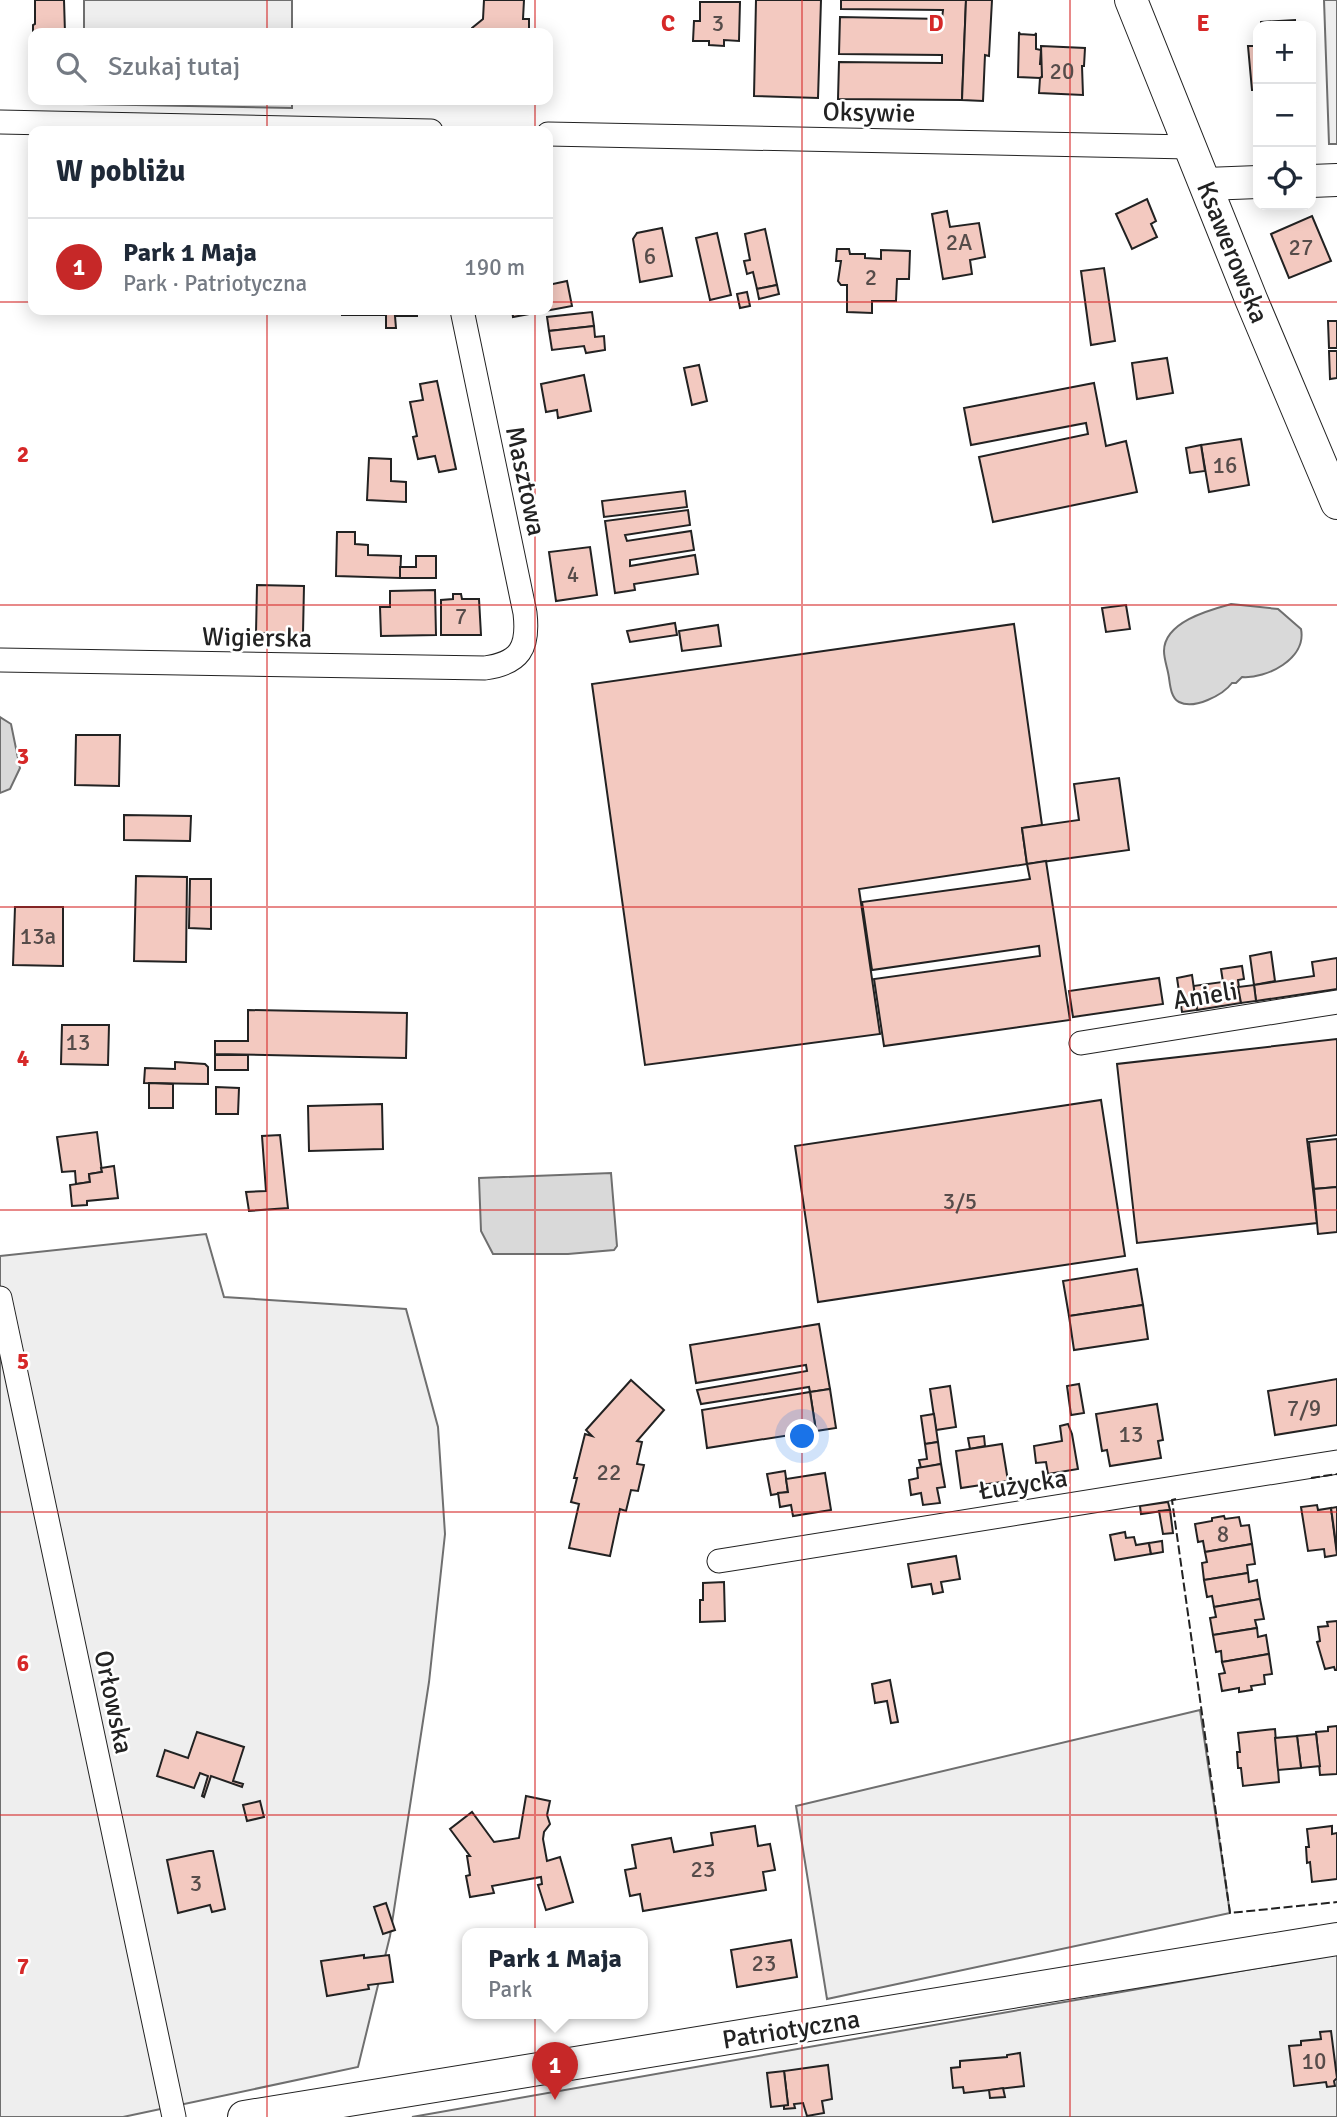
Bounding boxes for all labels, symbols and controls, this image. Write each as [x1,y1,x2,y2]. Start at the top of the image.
text: C [661,9,675,38]
house number: 3 [712,9,724,38]
text: D [928,9,944,38]
text: E [1196,9,1210,38]
map controls [1253,21,1316,210]
button: + [1253,21,1316,84]
search box [28,28,553,105]
icon: search [52,48,90,86]
text: Szukaj tutaj [108,51,240,83]
house number: 20 [1050,57,1074,86]
button: − [1253,84,1316,147]
street label: Oksywie [822,96,916,130]
button: locate [1253,147,1316,210]
text: W pobliżu [56,153,185,190]
street label: Ksawerowska [1189,177,1275,328]
house number: 2A [946,228,972,257]
house number: 27 [1289,233,1313,262]
text: Park 1 Maja [123,237,257,269]
house number: 6 [644,242,656,271]
text: 1 [73,253,85,282]
text: 190 m [464,253,525,282]
house number: 2 [865,263,877,292]
text: Park · Patriotyczna [123,269,307,298]
street label: Masztowa [498,424,552,539]
text: 2 [17,440,29,469]
house number: 16 [1213,451,1237,480]
house number: 4 [567,560,579,589]
house number: 7 [455,602,467,631]
street label: Wigierska [202,621,312,655]
text: 3 [17,742,29,771]
house number: 13a [20,922,56,951]
street label: Anieli [1171,975,1240,1017]
house number: 13 [66,1028,90,1057]
text: 4 [17,1044,29,1073]
house number: 3/5 [943,1187,977,1216]
text: 5 [17,1347,29,1376]
house number: 7/9 [1287,1394,1321,1423]
your location [785,1419,819,1453]
house number: 13 [1119,1420,1143,1449]
house number: 22 [597,1458,621,1487]
street label: Łużycka [977,1462,1070,1508]
house number: 8 [1217,1520,1229,1549]
street label: Orłowska [86,1648,140,1757]
text: 6 [17,1649,29,1678]
house number: 23 [691,1855,715,1884]
house number: 3 [190,1869,202,1898]
popup [462,1928,648,2019]
text: Park 1 Maja [488,1943,622,1975]
house number: 23 [752,1949,776,1978]
text: 7 [17,1952,29,1981]
text: Park [488,1975,532,2004]
street label: Patriotyczna [720,2003,862,2057]
pin: 1 [532,2042,578,2100]
house number: 10 [1302,2047,1326,2076]

